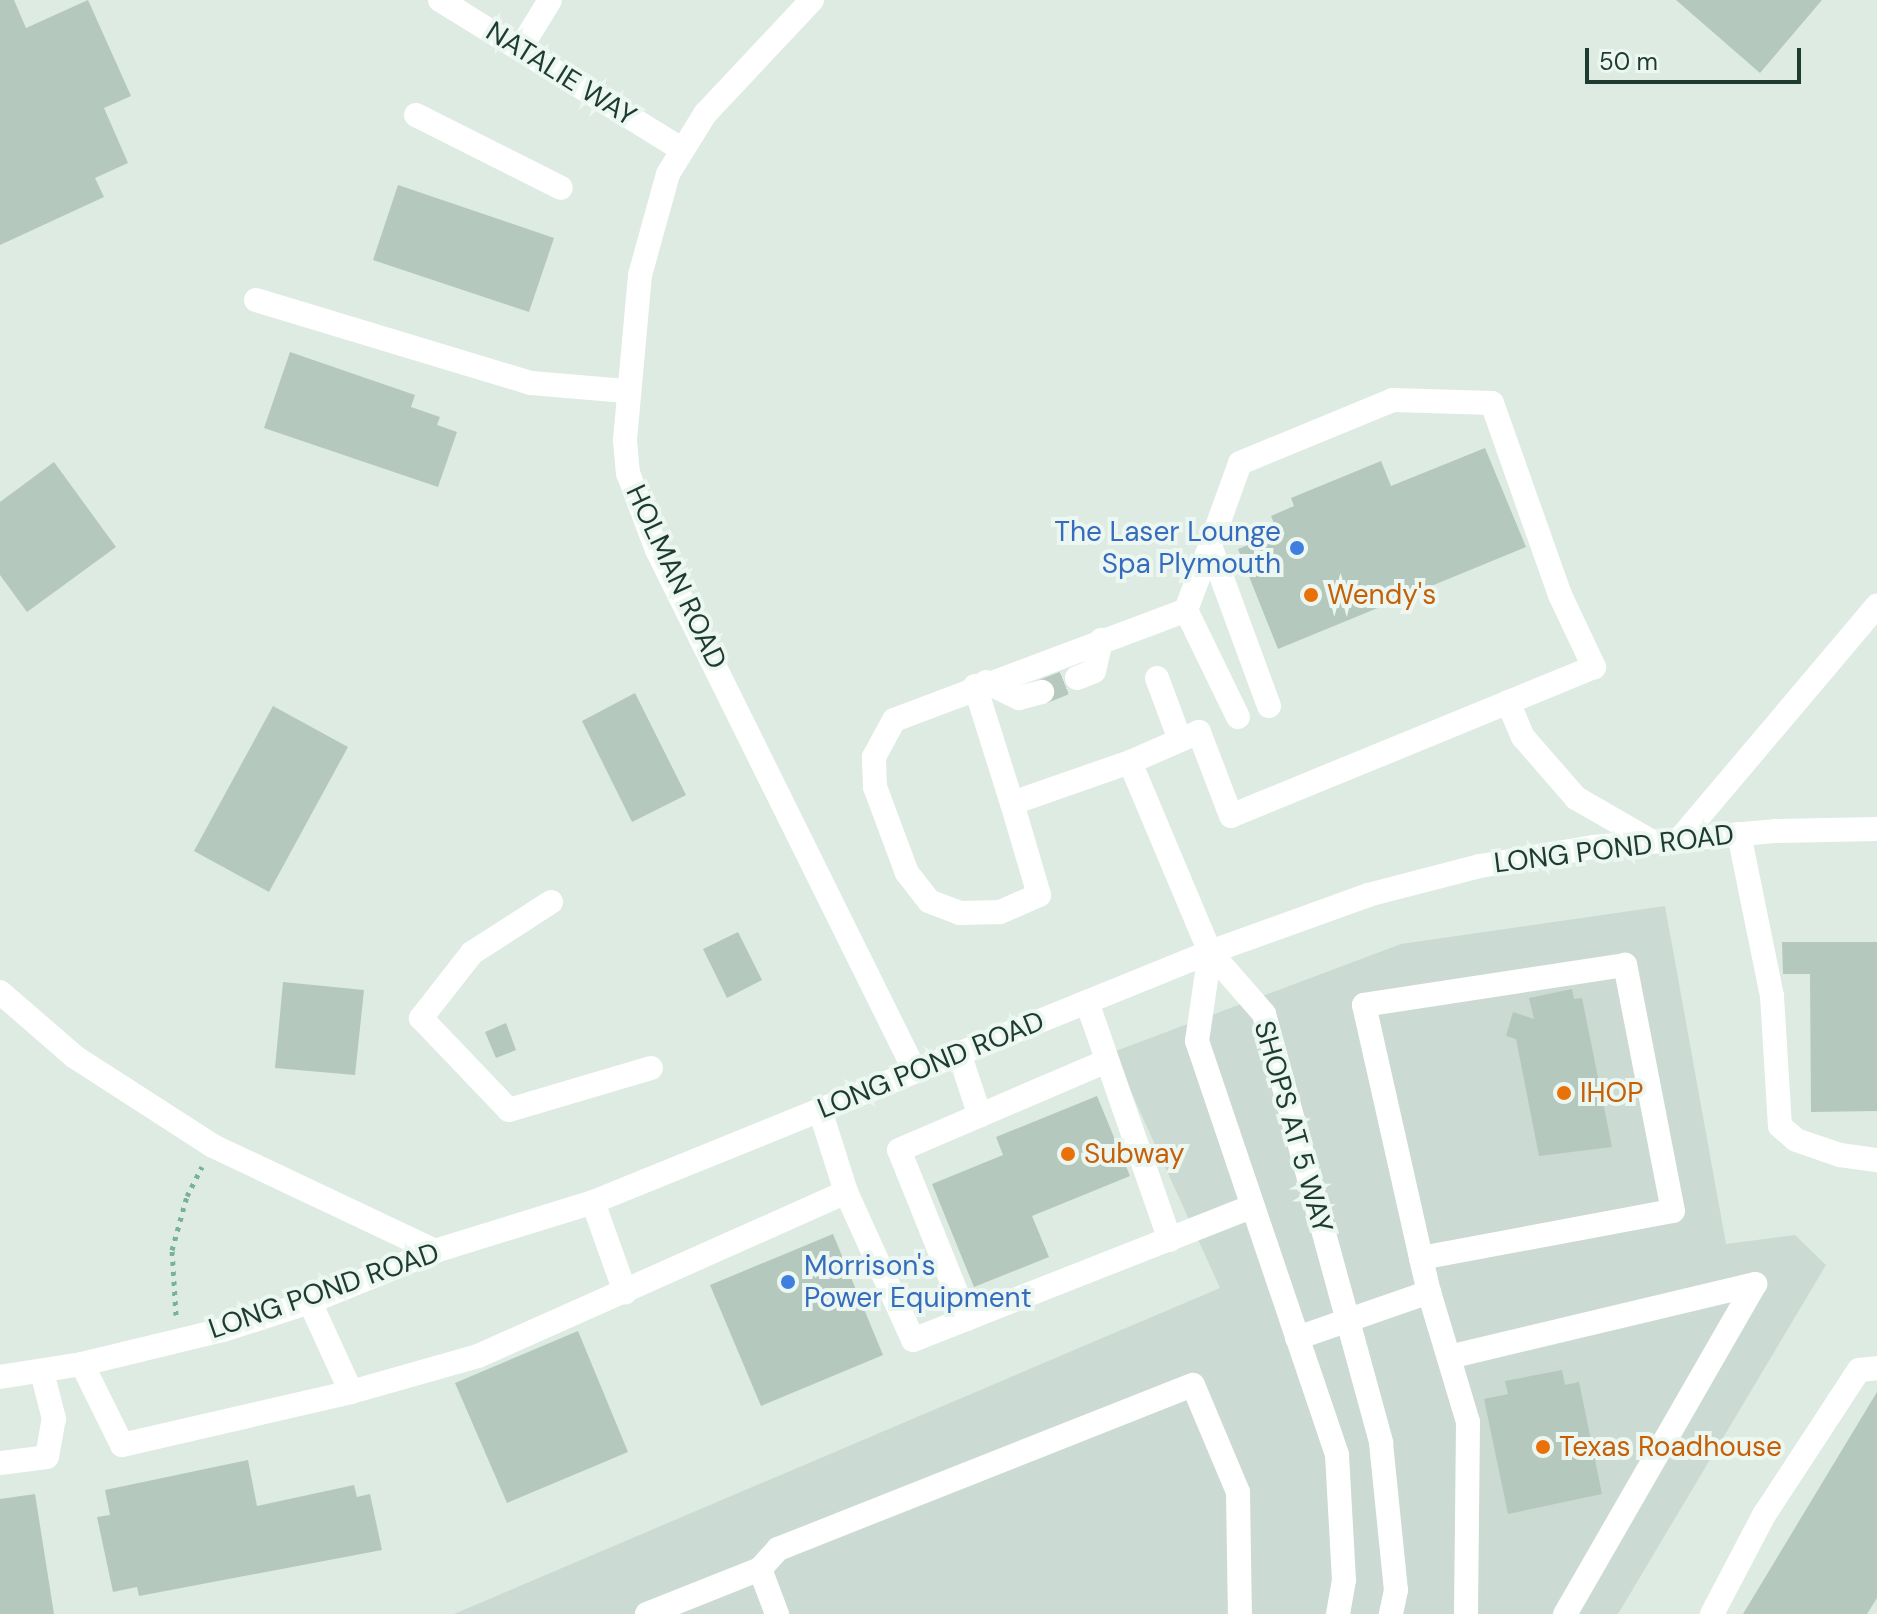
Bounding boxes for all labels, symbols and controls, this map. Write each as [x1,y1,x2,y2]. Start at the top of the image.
street label: NATALIE WAY [480,15,642,133]
scale bar [1589,32,1805,82]
text: 50 m [1599,46,1658,77]
street label: HOLMAN ROAD [619,480,733,674]
place label: The Laser Lounge Spa Plymouth [1054,515,1281,581]
marker: The Laser Lounge Spa Plymouth [1288,539,1306,557]
place label: Wendy's [1327,578,1436,612]
marker: Wendy's [1302,586,1320,604]
street label: LONG POND ROAD [1492,818,1736,880]
street label: LONG POND ROAD [813,1004,1049,1126]
street label: SHOPS AT 5 WAY [1247,1017,1339,1237]
place label: IHOP [1580,1076,1644,1110]
marker: IHOP [1555,1084,1573,1102]
place label: Subway [1084,1137,1185,1171]
marker: Subway [1059,1145,1077,1163]
street label: LONG POND ROAD [204,1236,444,1346]
place label: Morrison's Power Equipment [804,1249,1032,1315]
marker: Morrison's Power Equipment [779,1273,797,1291]
place label: Texas Roadhouse [1559,1430,1782,1464]
marker: Texas Roadhouse [1534,1438,1552,1456]

